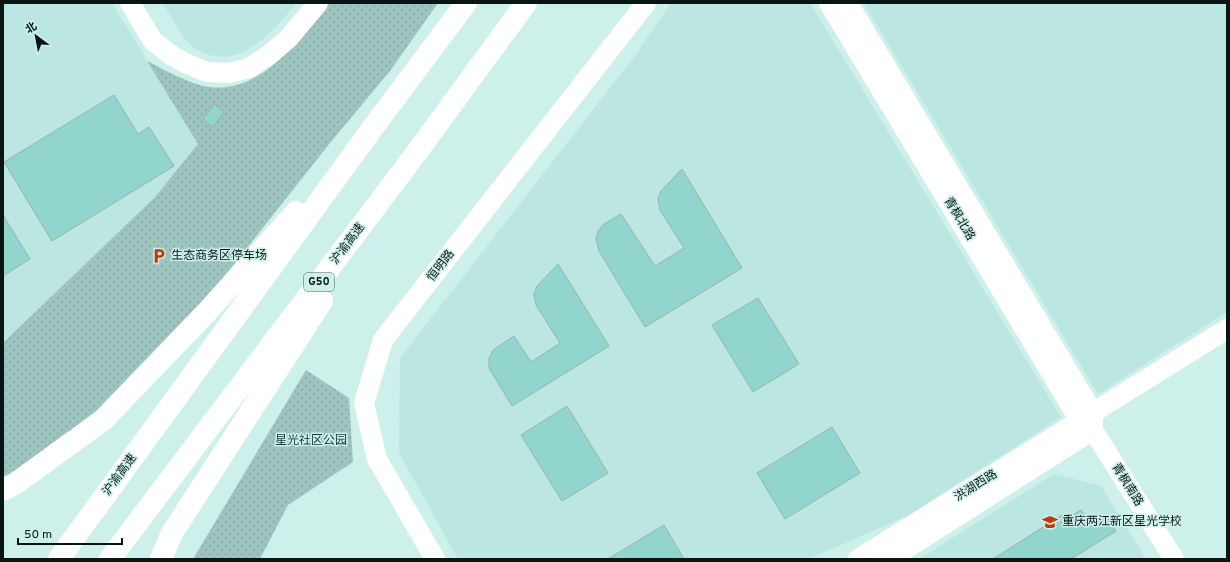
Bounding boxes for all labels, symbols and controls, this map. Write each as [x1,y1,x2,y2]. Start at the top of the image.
north arrow [16,16,56,56]
text: 北 [23,20,40,37]
street label: 青枫北路 [940,194,978,244]
street label: 沪渝高速 [327,220,369,268]
parking icon: 生态商务区停车场 [150,247,168,265]
street label: 恒明路 [424,247,458,285]
place label: 生态商务区停车场 [171,248,267,264]
road number: G50 [304,273,334,291]
park label: 星光社区公园 [275,433,347,449]
street label: 沪渝高速 [99,451,141,499]
street label: 青枫南路 [1107,460,1147,510]
street label: 洪湖西路 [951,466,1001,506]
school or university icon: 重庆两江新区星光学校 [1041,513,1059,531]
place label: 重庆两江新区星光学校 [1062,514,1182,530]
scale bar [18,520,122,546]
text: 50 m [24,527,52,543]

